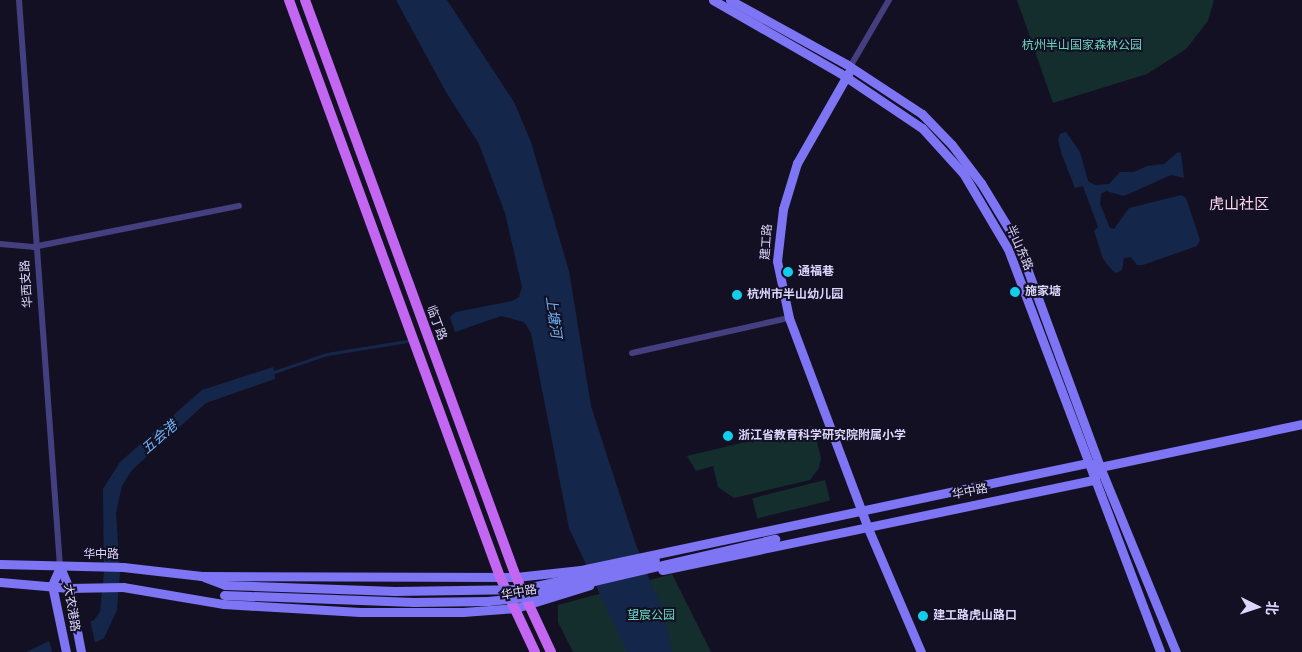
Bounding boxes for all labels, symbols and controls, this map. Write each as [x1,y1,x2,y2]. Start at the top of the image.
park label: 杭州半山国家森林公园 [1022,39,1142,53]
district label: 虎山社区 [1209,196,1269,214]
street label: 半山东路 [1003,223,1035,273]
street label: 建工路 [759,224,775,260]
street label: 华西支路 [18,260,36,308]
place label: 通福巷 [798,265,834,279]
marker: 通福巷 [782,266,794,278]
place label: 施家塘 [1025,285,1061,299]
marker: 施家塘 [1009,286,1021,298]
place label: 杭州市半山幼儿园 [747,288,843,302]
marker: 杭州市半山幼儿园 [731,289,743,301]
water label: 上塘河 [543,295,565,339]
street label: 临丁路 [423,304,449,342]
water label: 五会港 [138,417,180,457]
place label: 浙江省教育科学研究院附属小学 [738,429,906,443]
marker: 浙江省教育科学研究院附属小学 [722,430,734,442]
street label: 华中路 [951,481,989,503]
street label: 华中路 [83,548,119,562]
north arrow [1232,582,1282,632]
street label: 大农港路 [60,583,82,633]
street label: 华中路 [500,583,538,603]
text: 北 [1263,601,1280,616]
park label: 望宸公园 [627,609,675,623]
place label: 建工路虎山路口 [933,609,1017,623]
marker: 建工路虎山路口 [917,610,929,622]

